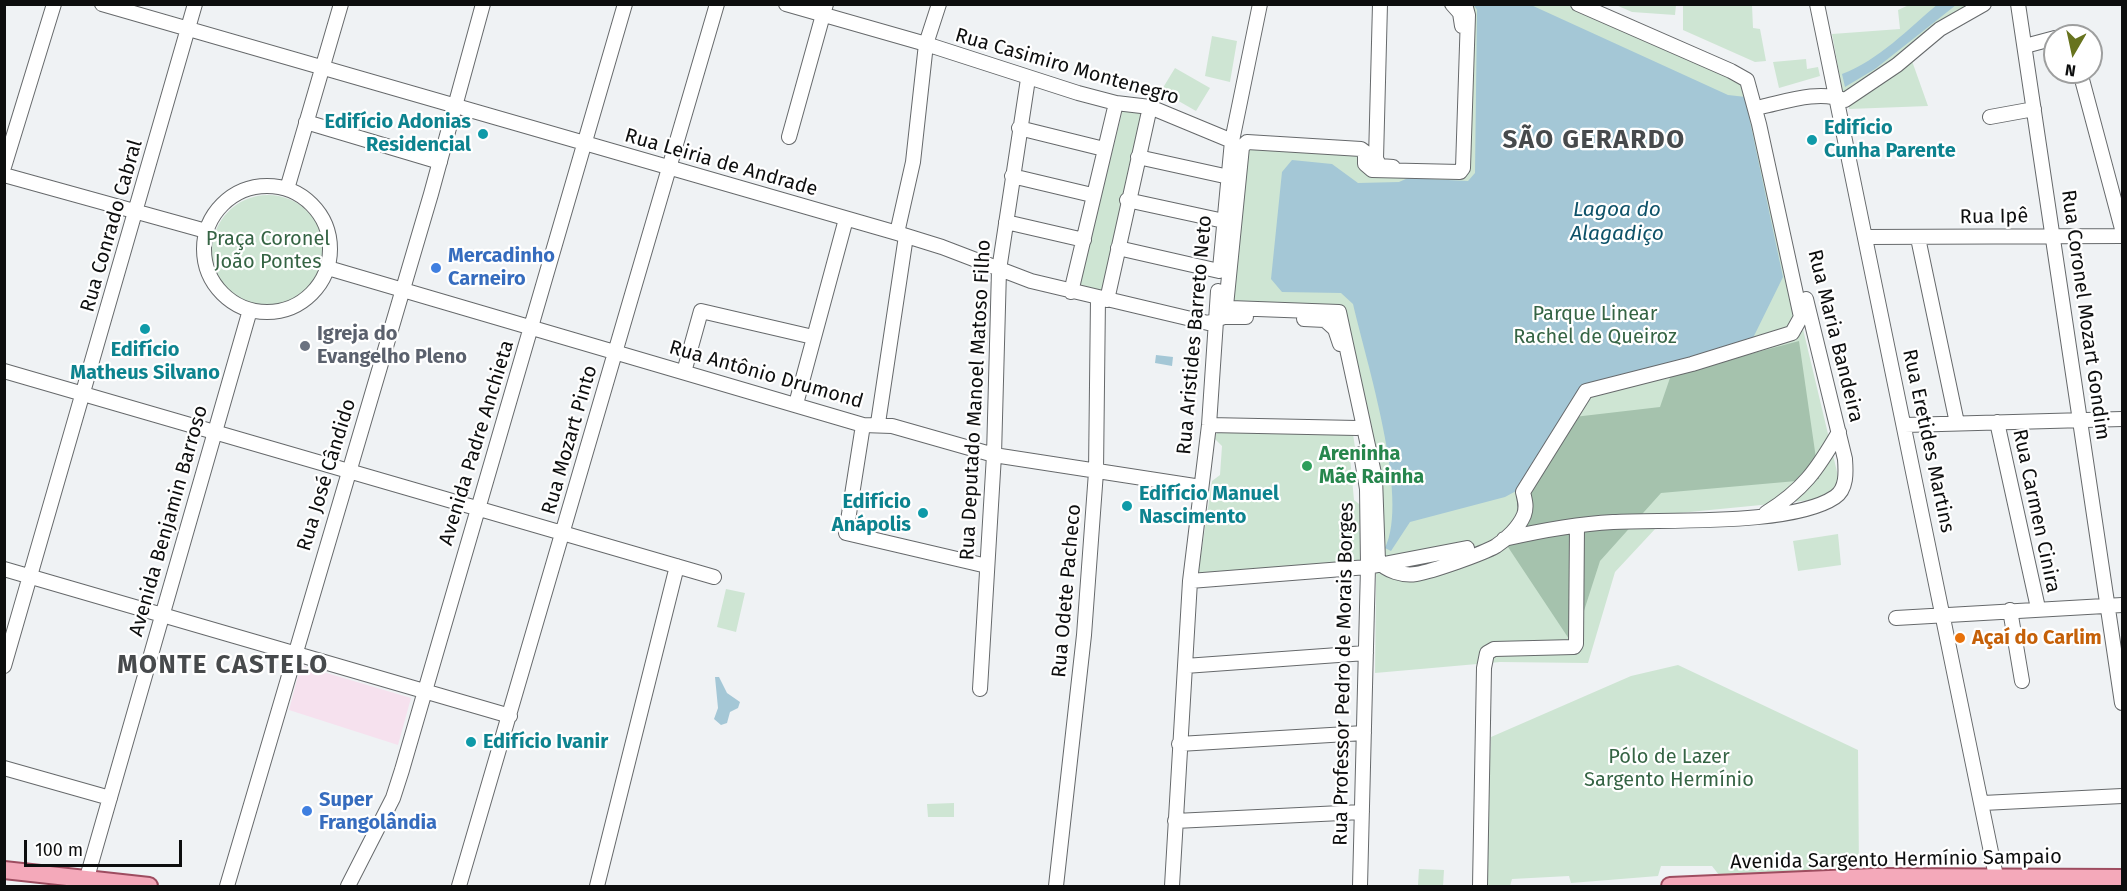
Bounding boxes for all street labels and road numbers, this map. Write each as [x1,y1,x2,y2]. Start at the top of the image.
street label: Rua Casimiro Montenegro [952,23,1182,111]
street label: Rua Leiria de Andrade [622,124,820,202]
street label: Rua Conrado Cabral [76,137,148,315]
street label: Rua Coronel Mozart Gondim [2056,188,2114,442]
street label: Rua Ipê [1959,204,2029,230]
street label: Rua Aristides Barreto Neto [1173,214,1217,456]
street label: Rua Deputado Manoel Matoso Filho [956,239,996,561]
street label: Rua Maria Bandeira [1802,247,1868,425]
street label: Rua Antônio Drumond [666,336,866,414]
street label: Avenida Padre Anchieta [434,338,520,548]
street label: Rua Eretides Martins [1897,347,1959,535]
street label: Rua Mozart Pinto [537,363,603,517]
street label: Rua José Cândido [292,396,362,554]
street label: Avenida Benjamin Barroso [124,403,214,639]
street label: Rua Carmen Cinira [2007,427,2065,595]
street label: Rua Professor Pedro de Morais Borges [1329,502,1359,846]
street label: Rua Odete Pacheco [1047,503,1087,679]
street label: Avenida Sargento Hermínio Sampaio [1730,845,2062,875]

